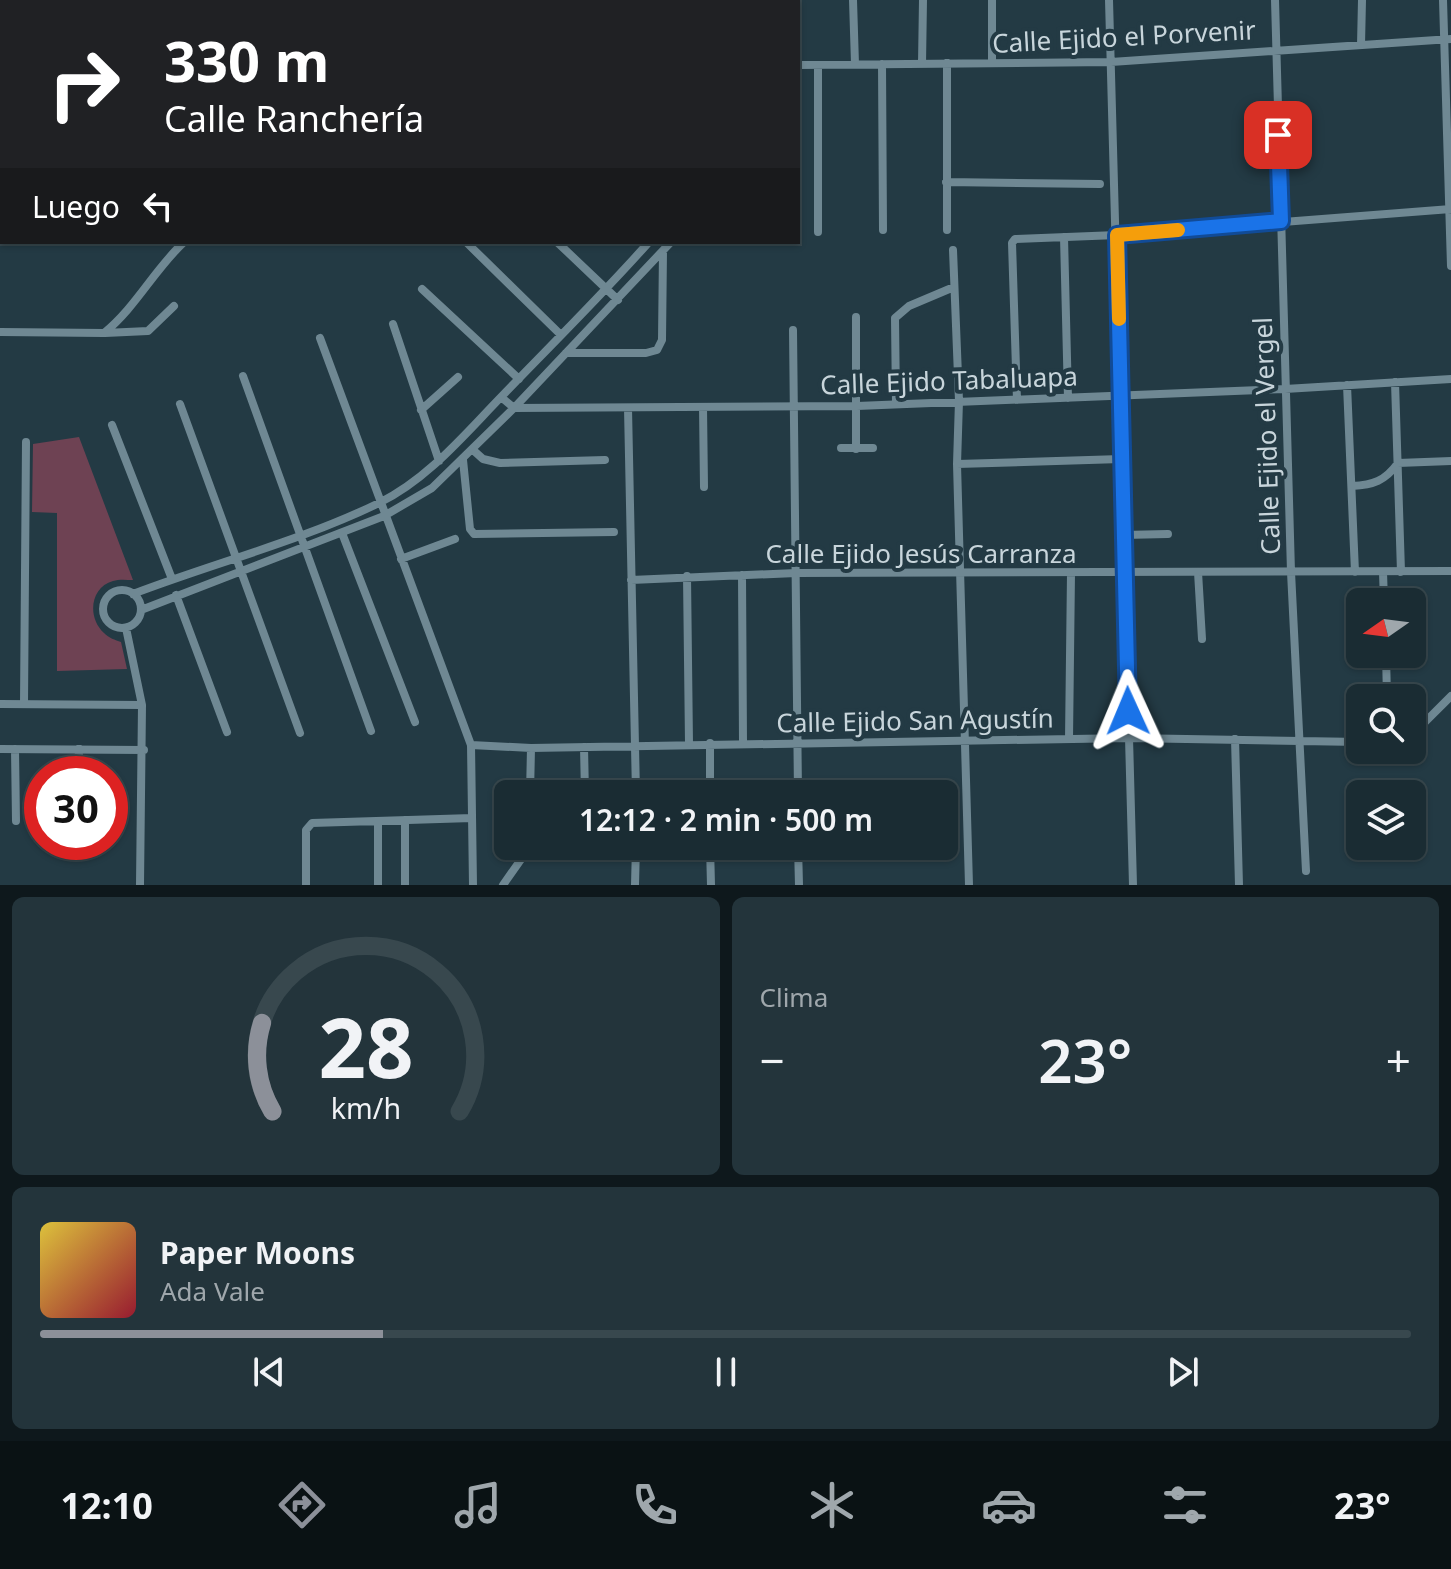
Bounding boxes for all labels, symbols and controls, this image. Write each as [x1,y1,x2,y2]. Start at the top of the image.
street label: Calle Ejido el Porvenir [991,11,1257,61]
text: 330 m [164,22,329,98]
icon: right [32,32,136,136]
text: Calle Ranchería [164,94,424,143]
pin [1244,101,1312,169]
icon: arrive [1256,113,1300,157]
icon: left [136,184,180,228]
text: Luego [32,186,120,227]
street label: Calle Ejido el Vergel [1244,317,1288,556]
street label: Calle Ejido Tabaluapa [820,358,1078,402]
street label: Calle Ejido Jesús Carranza [765,535,1077,571]
north arrow [1346,588,1426,668]
map controls [1346,588,1426,860]
position arrow [1086,669,1170,753]
button: search [1346,684,1426,764]
street label: Calle Ejido San Agustín [776,700,1054,740]
speed limit sign: 30 [24,756,128,860]
button: layers [1346,780,1426,860]
text: 12:12 · 2 min · 500 m [579,799,873,840]
text: Clima [760,979,828,1015]
text: 28 [318,989,413,1102]
text: 23° [1038,1019,1132,1101]
text: − [760,1030,785,1090]
text: + [1386,1030,1411,1090]
text: km/h [331,1088,401,1127]
text: Paper Moons [160,1232,355,1273]
text: Ada Vale [160,1273,265,1309]
icon: previous [247,1350,291,1394]
icon: pause [704,1350,748,1394]
icon: next [1161,1350,1205,1394]
icon: directions [274,1477,330,1533]
icon: music [450,1477,506,1533]
icon: phone [627,1477,683,1533]
icon: climate [804,1477,860,1533]
icon: car [981,1477,1037,1533]
icon: filters [1157,1477,1213,1533]
text: 12:10 [60,1481,153,1530]
text: 23° [1334,1481,1391,1530]

